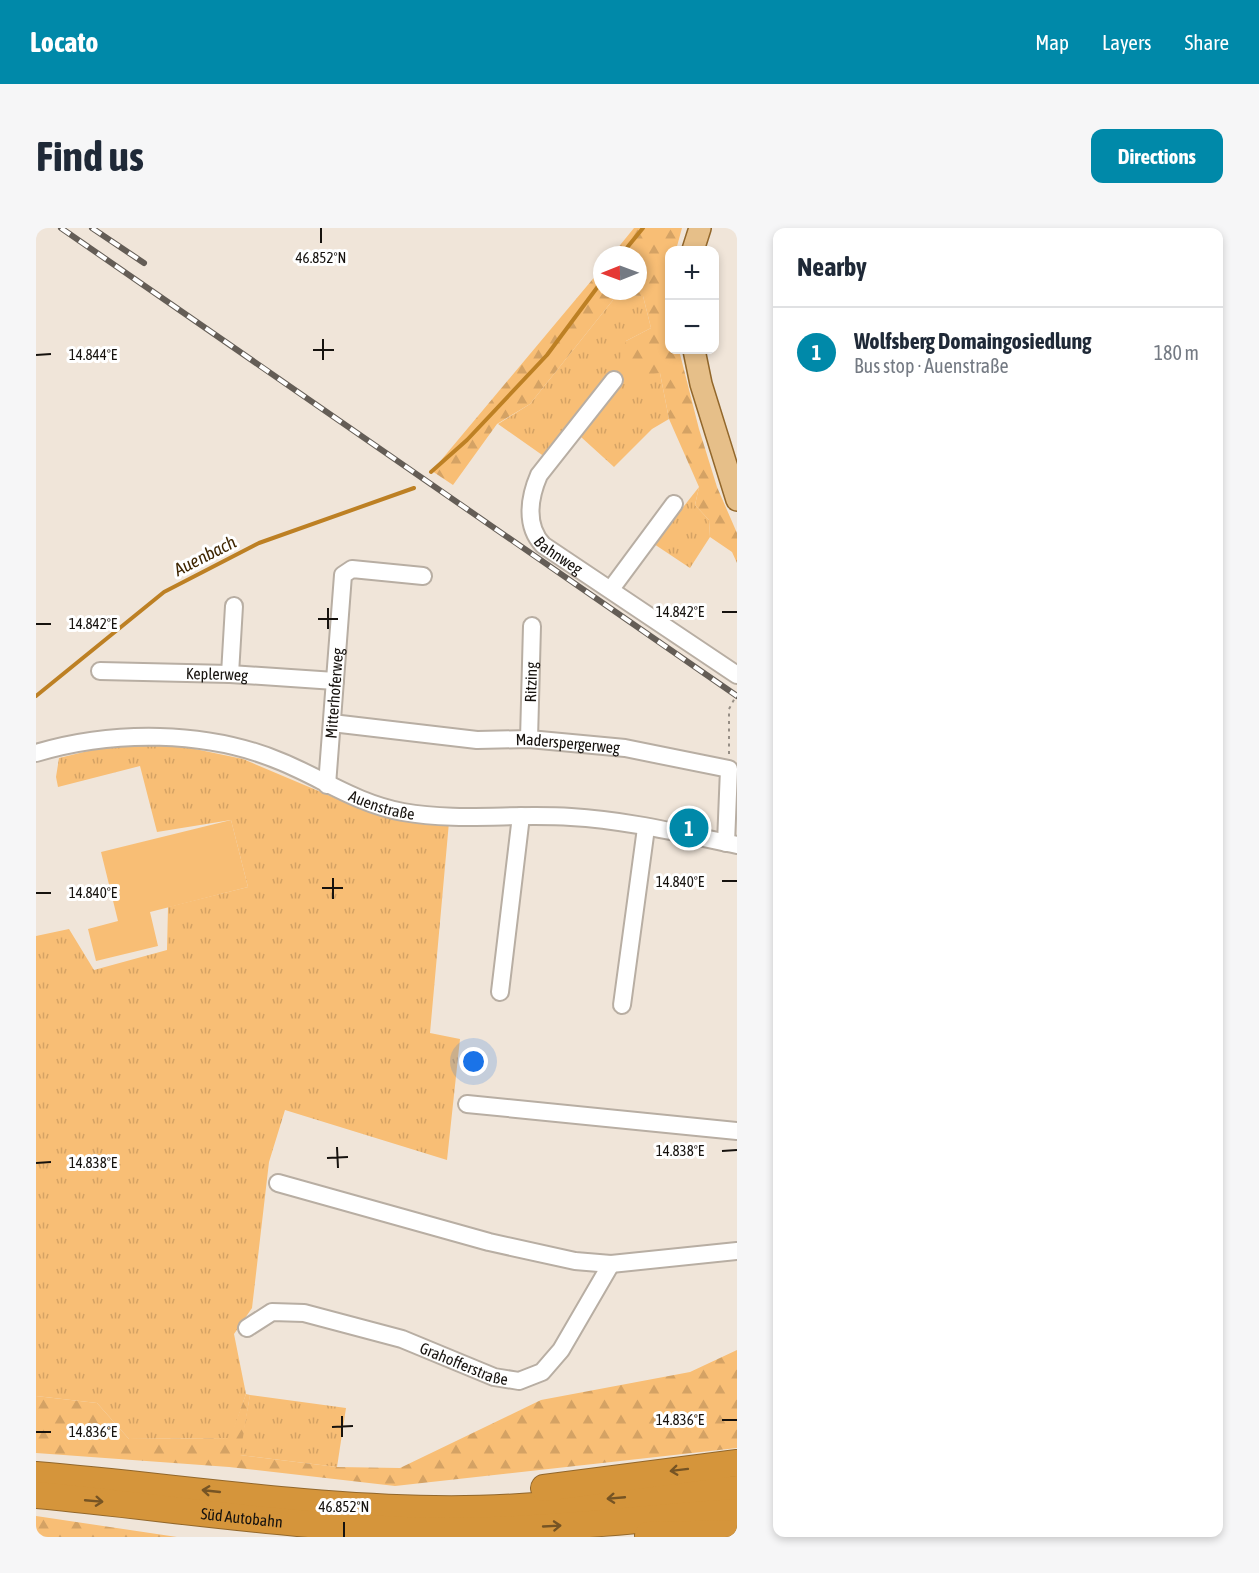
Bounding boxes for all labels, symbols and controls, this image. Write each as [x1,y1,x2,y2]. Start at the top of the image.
text: Locato [30,26,98,58]
text: Map [1035,30,1069,54]
text: Layers [1102,30,1152,54]
text: Share [1185,30,1229,54]
button: Directions [1091,129,1223,183]
text: Find us [36,132,144,180]
north arrow [593,246,647,300]
map controls [665,246,719,354]
button: + [665,246,719,300]
text: 46.852°N [296,249,346,266]
text: Nearby [797,252,867,282]
button: − [665,300,719,354]
text: Wolfsberg Domaingosiedlung [854,328,1092,354]
text: 1 [812,341,821,364]
text: 180 m [1154,341,1199,364]
text: 14.844°E [69,346,118,363]
text: Bus stop · Auenstraße [854,354,1009,377]
water label: Auenbach [169,531,239,581]
street label: Bahnweg [530,533,586,579]
text: 14.842°E [656,603,705,620]
text: 14.842°E [69,615,118,632]
street label: Mitterhoferweg [322,647,347,739]
street label: Ritzing [521,661,541,702]
street label: Keplerweg [186,664,249,685]
street label: Maderspergerweg [515,730,621,757]
street label: Auenstraße [346,786,416,823]
pin: 1 [670,806,708,850]
text: 14.840°E [656,873,705,890]
text: 14.840°E [69,884,118,901]
your location [459,1047,488,1076]
text: 14.838°E [656,1142,705,1159]
text: 14.838°E [69,1154,118,1171]
street label: Grahofferstraße [417,1338,509,1388]
text: 14.836°E [656,1411,705,1428]
text: 14.836°E [69,1423,118,1440]
one-way arrow [670,1465,689,1476]
one-way arrow [201,1485,221,1496]
one-way arrow [606,1493,626,1504]
one-way arrow [84,1496,104,1507]
text: 46.852°N [319,1498,369,1515]
street label: Süd Autobahn [200,1504,284,1531]
one-way arrow [542,1520,562,1531]

